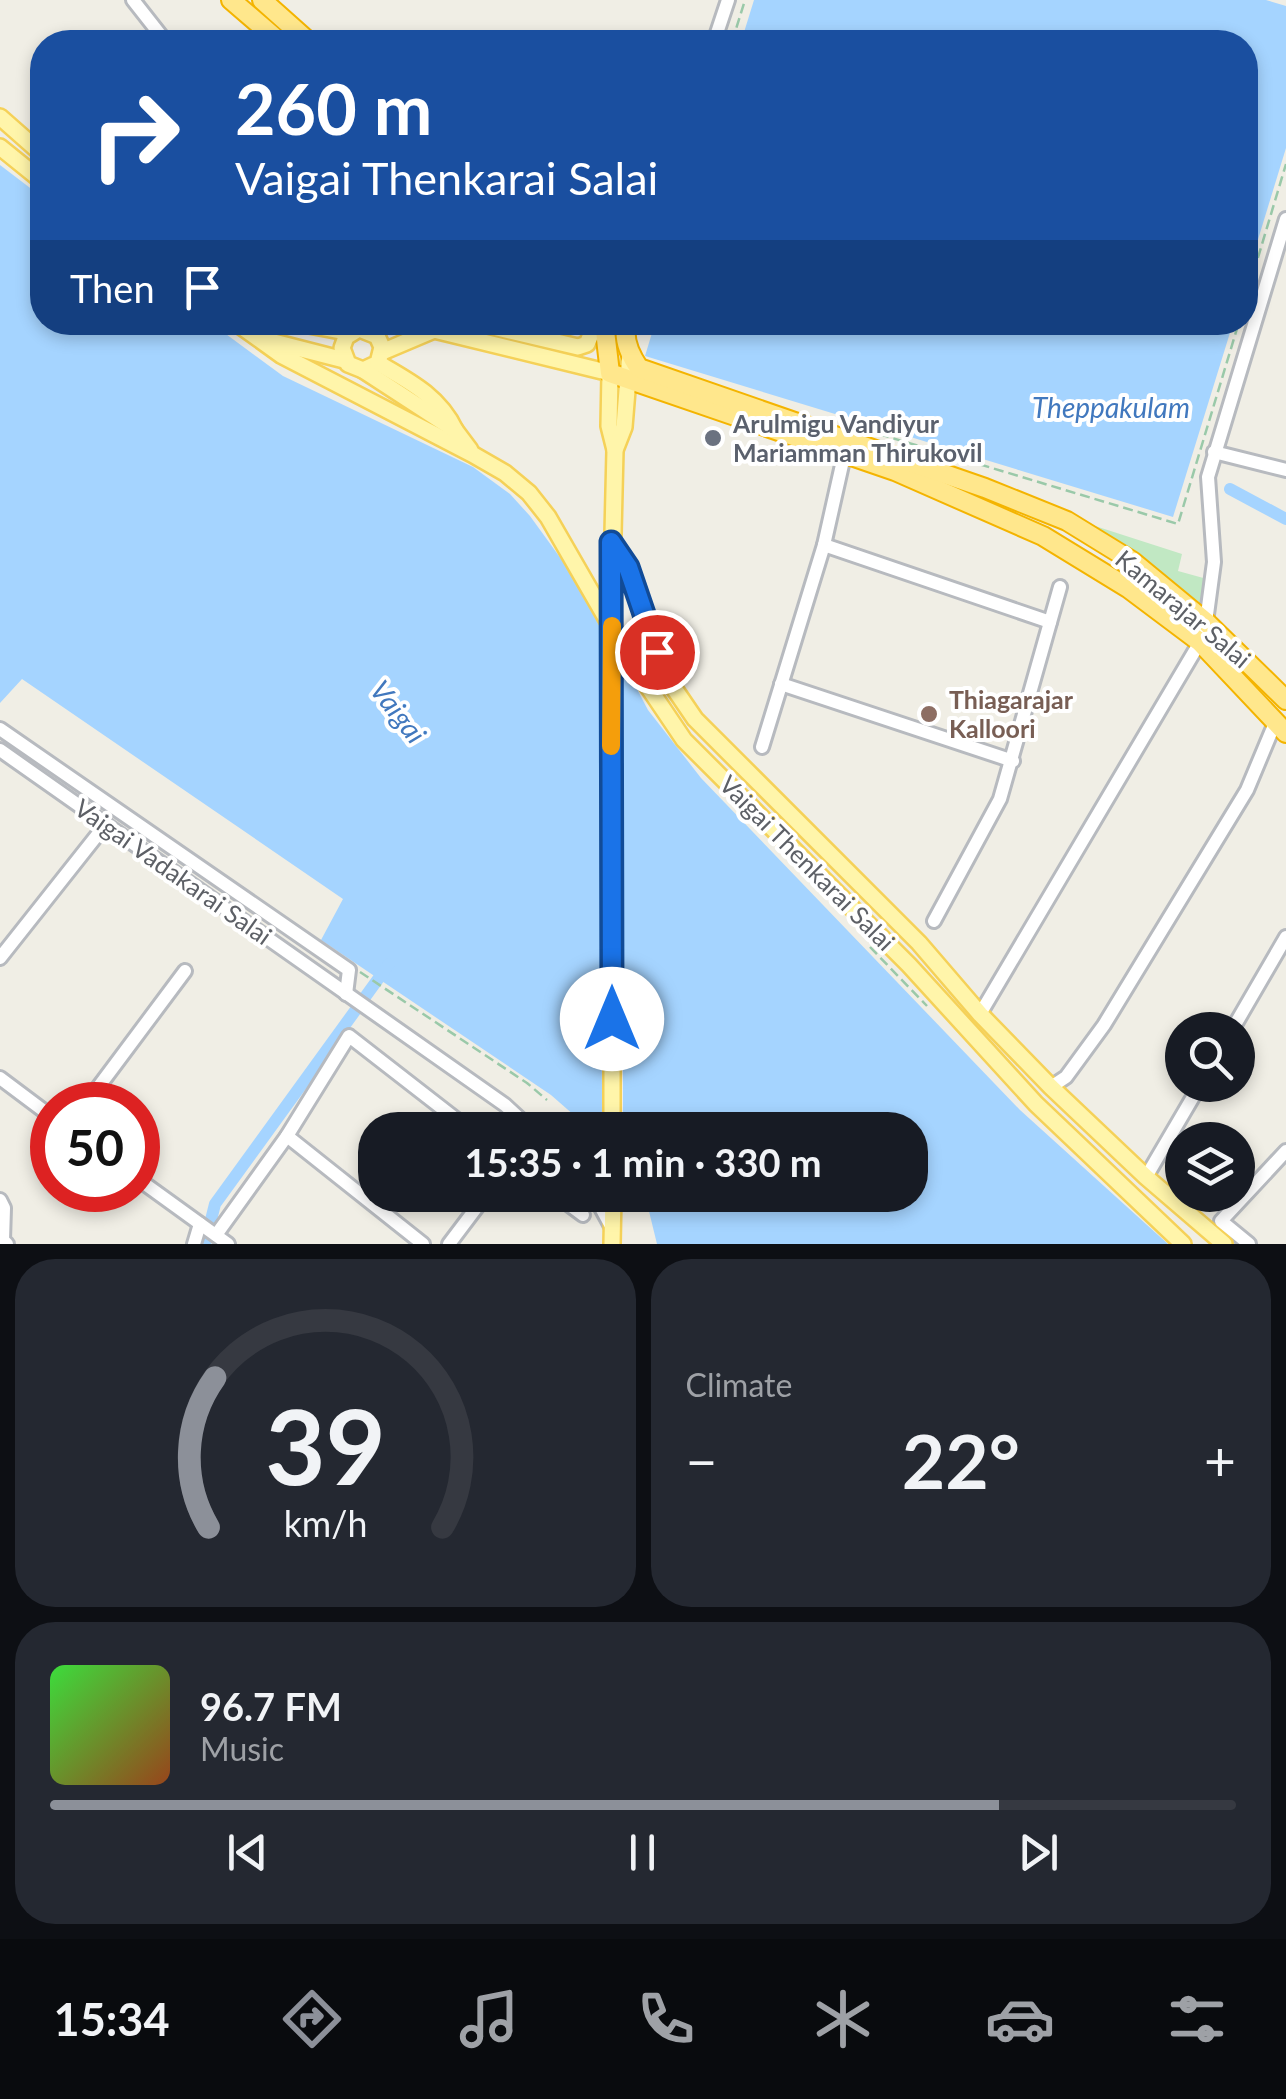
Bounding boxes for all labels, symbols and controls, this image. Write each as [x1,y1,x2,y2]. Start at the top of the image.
text: 260 m [235,66,432,150]
icon: right [70,70,200,200]
text: Vaigai Thenkarai Salai [235,151,658,205]
icon: arrive [175,260,230,315]
text: Then [70,265,155,311]
water label: Theppakulam [1032,390,1190,424]
place label: Arulmigu Vandiyur Mariamman Thirukovil [732,408,982,467]
marker: Arulmigu Vandiyur Mariamman Thirukovil [702,427,724,449]
street label: Kamarajar Salai [1110,543,1257,673]
pin [615,610,700,695]
icon: arrive [630,625,685,680]
water label: Vaigai [364,673,434,750]
place label: Thiagarajar Kalloori [949,684,1074,743]
marker: Thiagarajar Kalloori [918,703,940,725]
street label: Vaigai Thenkarai Salai [714,769,901,956]
street label: Vaigai Vadakarai Salai [69,792,278,950]
position arrow [560,967,664,1071]
map controls [1165,1012,1255,1212]
button: search [1165,1012,1255,1102]
speed limit sign: 50 [30,1082,160,1212]
button: layers [1165,1122,1255,1212]
text: 15:35 · 1 min · 330 m [464,1139,822,1185]
text: Climate [686,1365,792,1404]
text: 39 [265,1382,386,1507]
text: 22° [902,1415,1020,1505]
text: − [686,1427,717,1493]
text: + [1204,1427,1236,1493]
text: km/h [283,1502,367,1545]
text: 96.7 FM [200,1683,342,1729]
text: Music [200,1729,284,1768]
icon: previous [220,1825,275,1880]
icon: pause [615,1825,670,1880]
icon: next [1011,1825,1066,1880]
icon: directions [277,1984,347,2054]
icon: music [454,1984,524,2054]
icon: phone [631,1984,701,2054]
icon: climate [808,1984,878,2054]
icon: car [985,1984,1055,2054]
icon: filters [1162,1984,1232,2054]
text: 15:34 [54,1992,170,2046]

